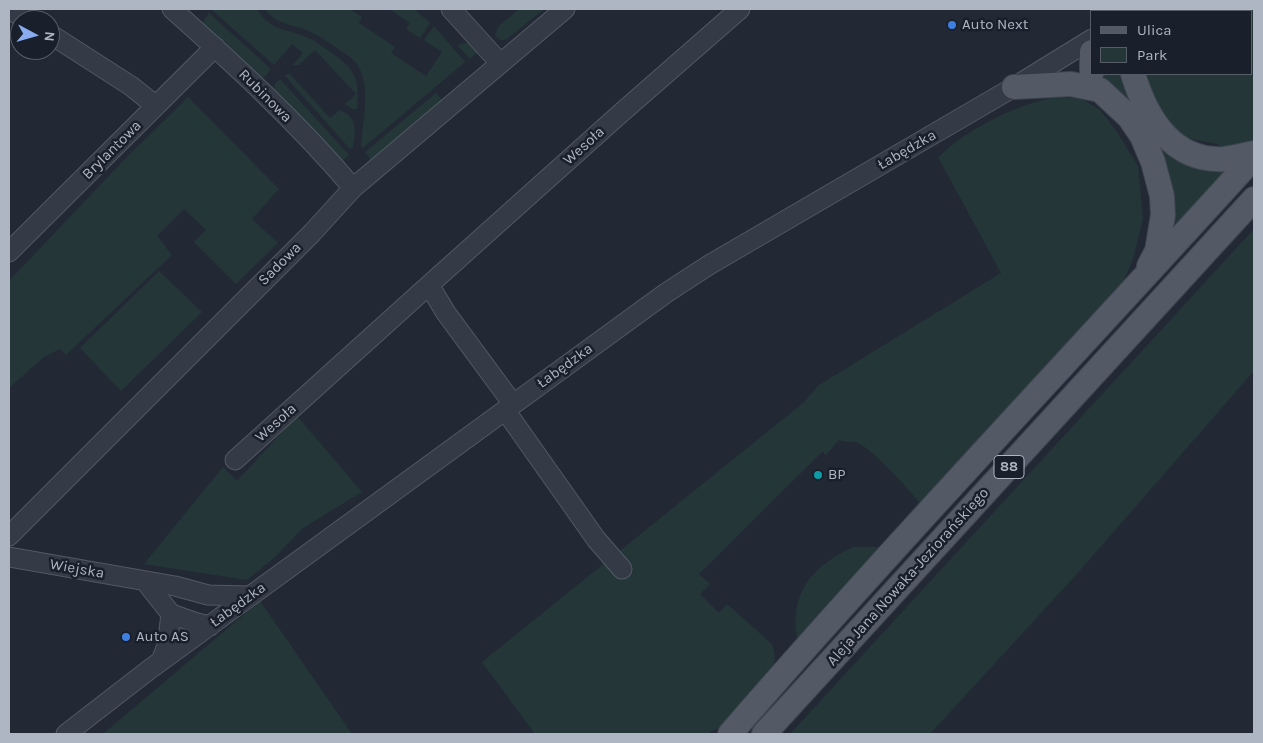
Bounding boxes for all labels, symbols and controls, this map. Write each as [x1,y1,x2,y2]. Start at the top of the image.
north arrow [10,10,60,60]
legend [1090,10,1253,75]
place label: Auto Next [962,16,1028,34]
marker: Auto Next [946,19,958,31]
text: Ulica [1137,21,1171,39]
text: N [40,31,58,42]
text: Park [1137,46,1167,64]
street label: Rubinowa [235,66,295,126]
street label: Brylantowa [79,117,145,183]
street label: Wesoła [560,123,608,169]
street label: Łabędzka [875,126,939,174]
street label: Sadowa [255,239,305,289]
street label: Łabędzka [534,340,596,392]
street label: Wesoła [252,400,300,446]
road number: 88 [994,456,1024,478]
place label: BP [828,466,846,484]
marker: BP [812,469,824,481]
street label: Aleja Jana Nowaka-Jeziorańskiego [823,484,993,670]
street label: Wiejska [48,555,106,583]
street label: Łabędzka [207,579,269,631]
place label: Auto AS [136,628,189,646]
marker: Auto AS [120,631,132,643]

